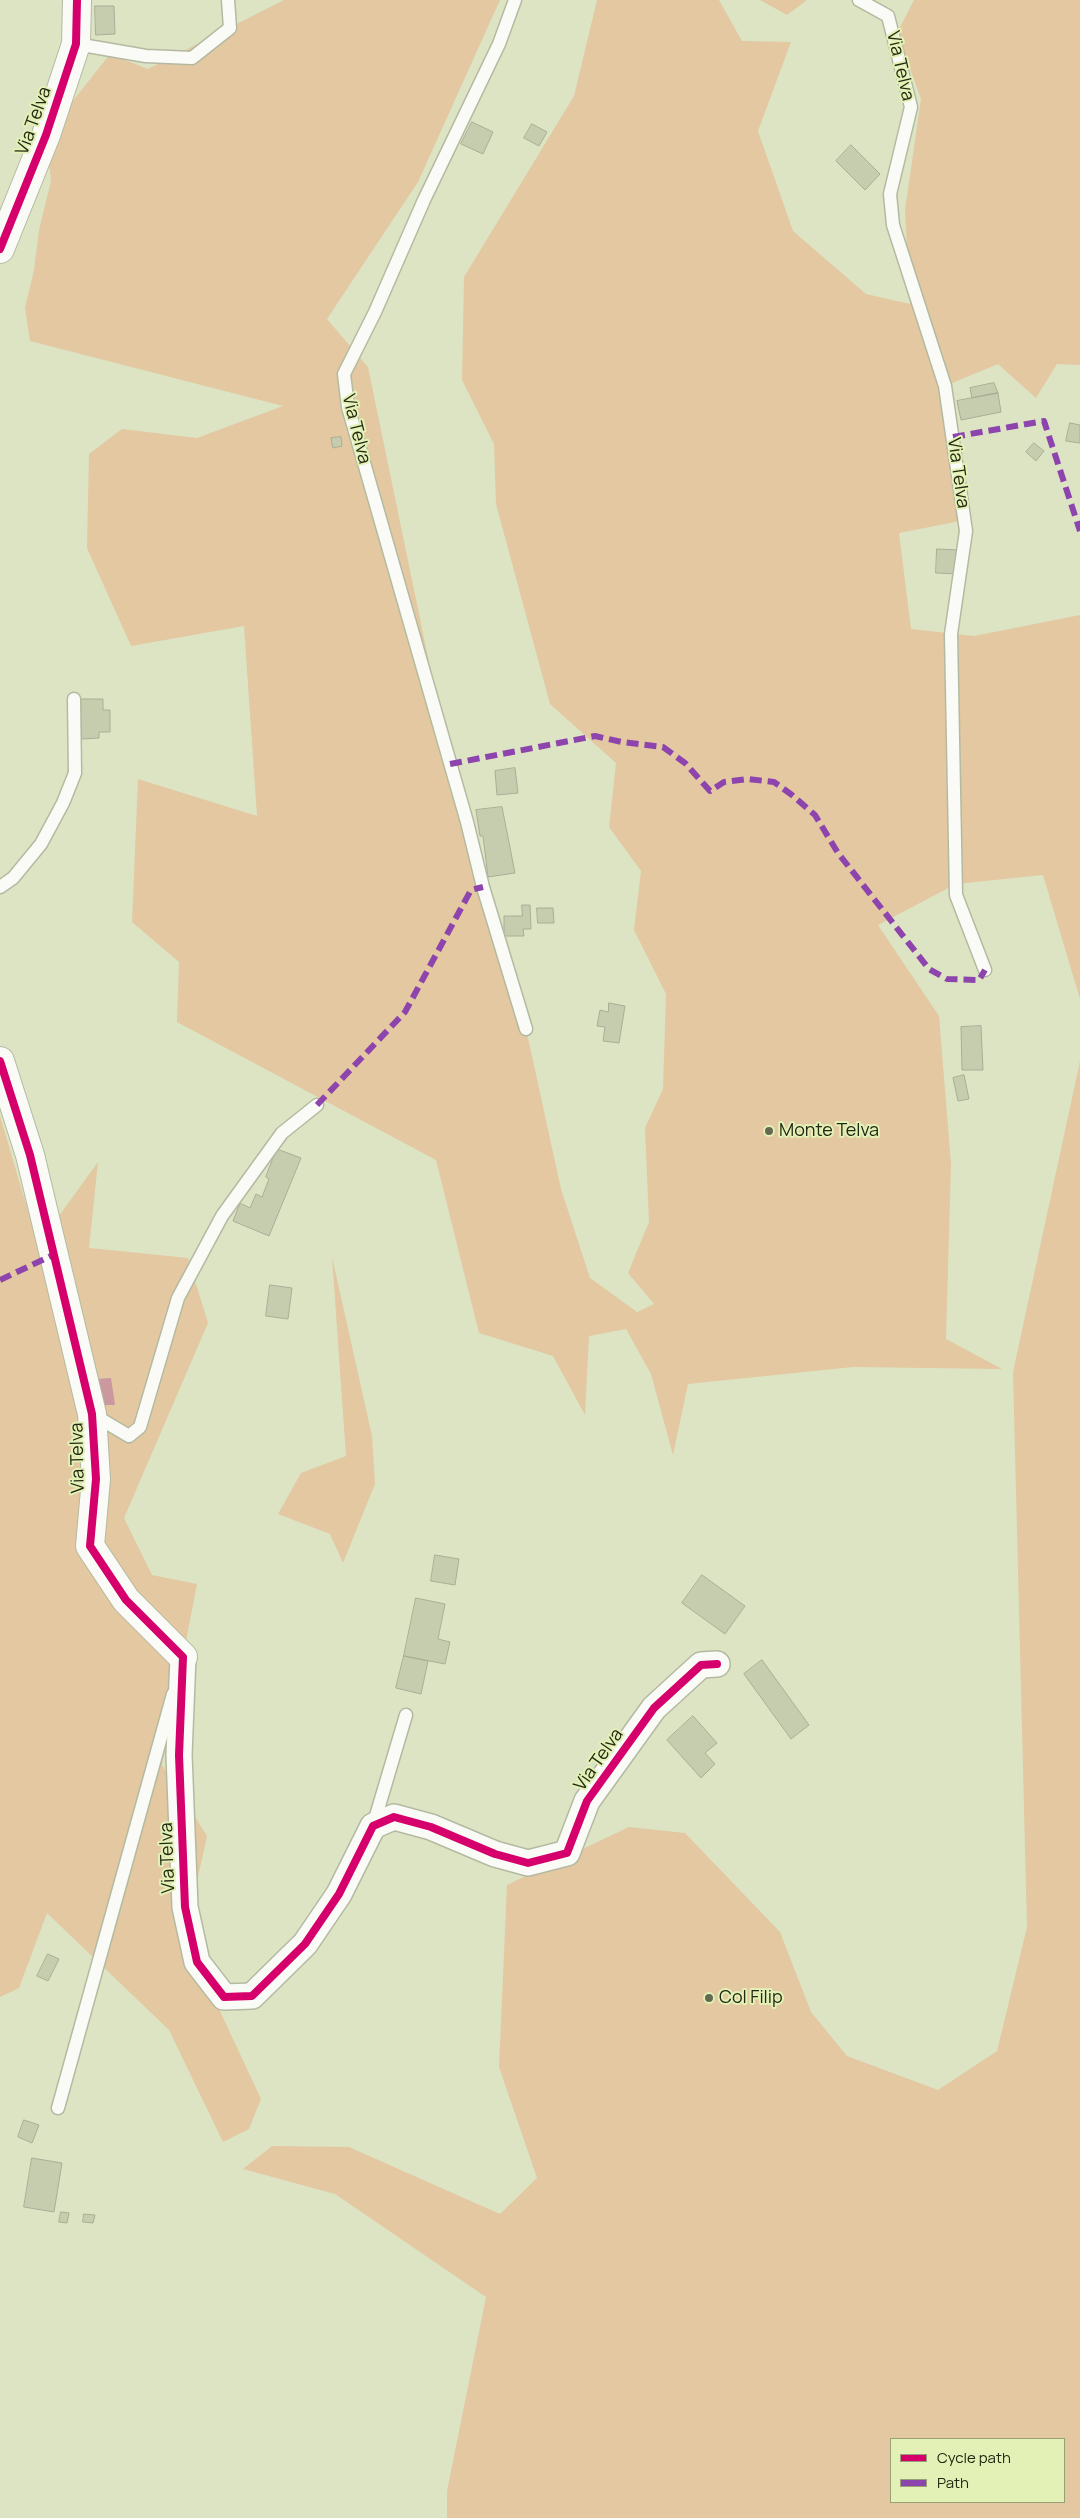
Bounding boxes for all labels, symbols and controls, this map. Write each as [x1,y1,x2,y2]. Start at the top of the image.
street label: Via Telva [881,29,919,103]
street label: Via Telva [12,84,56,158]
street label: Via Telva [337,392,375,466]
street label: Via Telva [942,436,974,510]
place label: Monte Telva [779,1120,879,1142]
marker: Monte Telva [763,1125,775,1137]
street label: Via Telva [67,1422,89,1494]
street label: Via Telva [570,1725,628,1795]
street label: Via Telva [156,1822,180,1894]
place label: Col Filip [719,1987,783,2009]
marker: Col Filip [703,1992,715,2004]
legend [890,2438,1065,2503]
text: Cycle path [937,2447,1011,2468]
text: Path [937,2472,969,2493]

